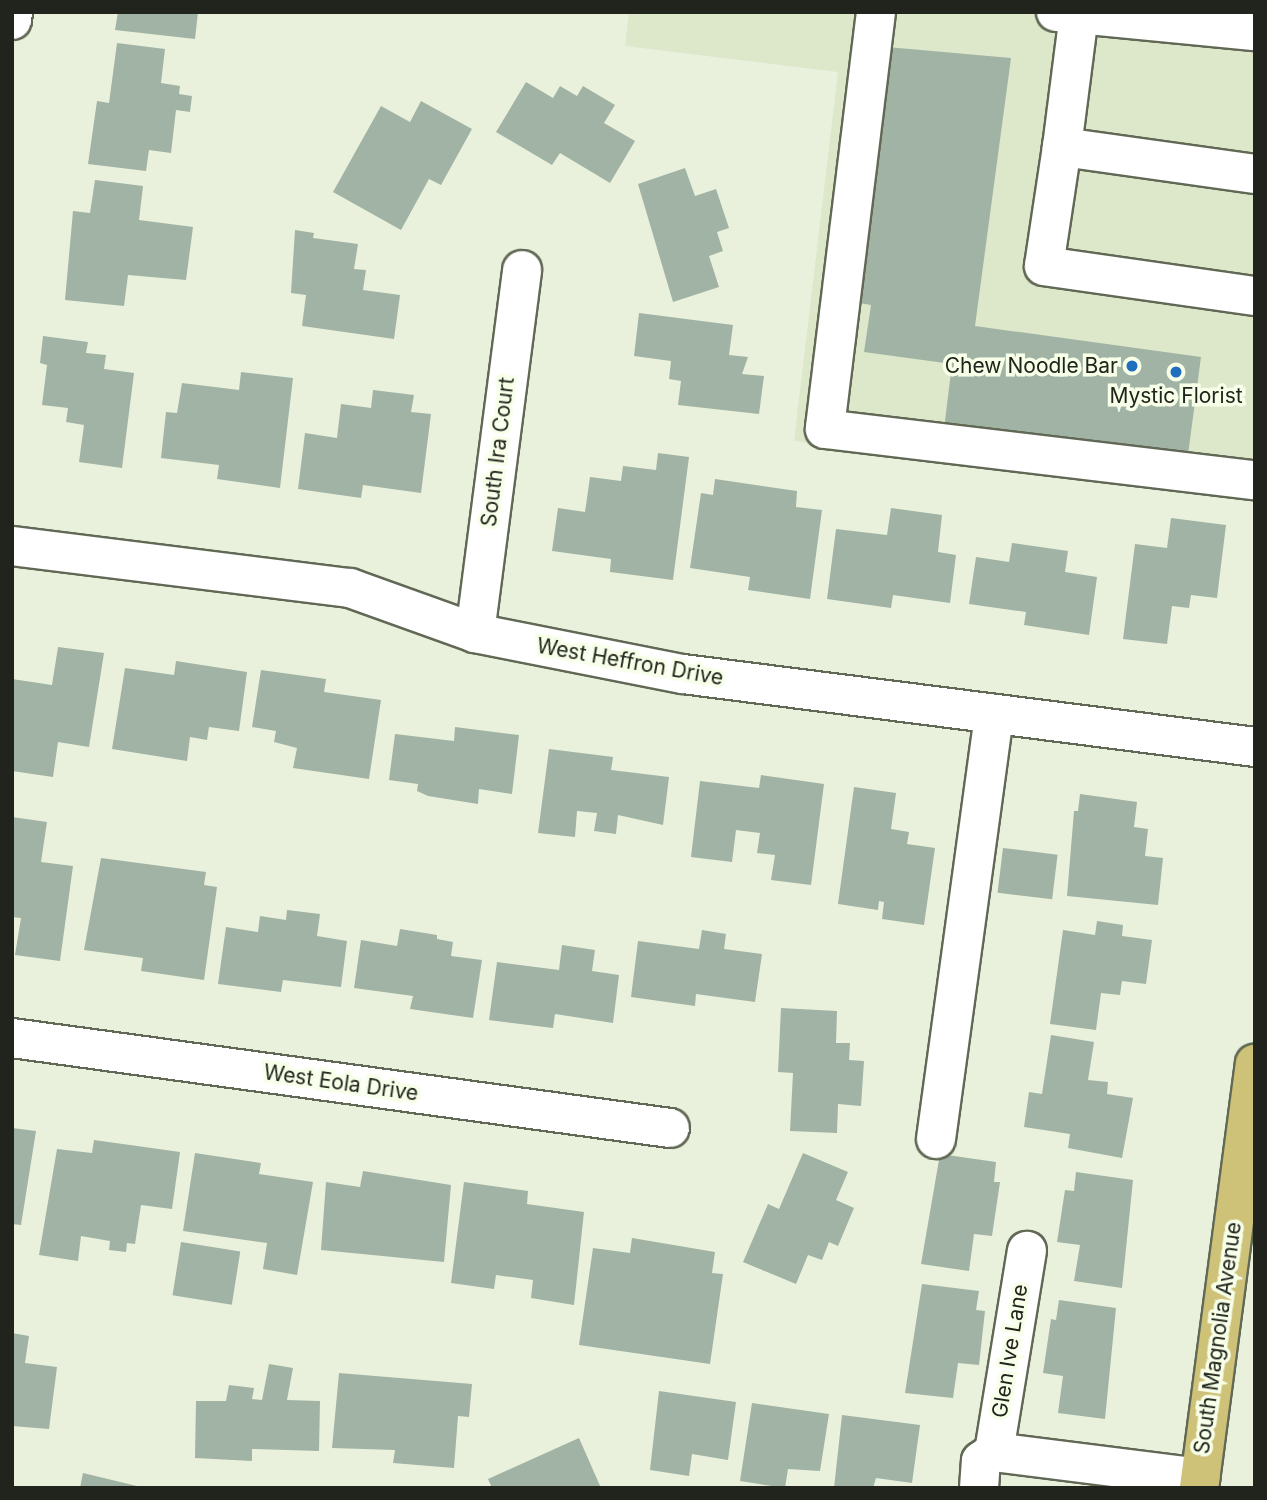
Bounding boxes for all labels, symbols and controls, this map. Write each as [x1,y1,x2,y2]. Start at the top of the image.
place label: Chew Noodle Bar [945,353,1118,379]
marker: Chew Noodle Bar [1124,358,1140,374]
marker: Mystic Florist [1168,364,1184,380]
street label: South Ira Court [476,376,520,528]
place label: Mystic Florist [1109,383,1243,409]
street label: West Heffron Drive [535,633,725,691]
street label: West Eola Drive [262,1060,420,1106]
street label: South Magnolia Avenue [1189,1220,1247,1456]
street label: Glen Ive Lane [987,1282,1033,1420]

